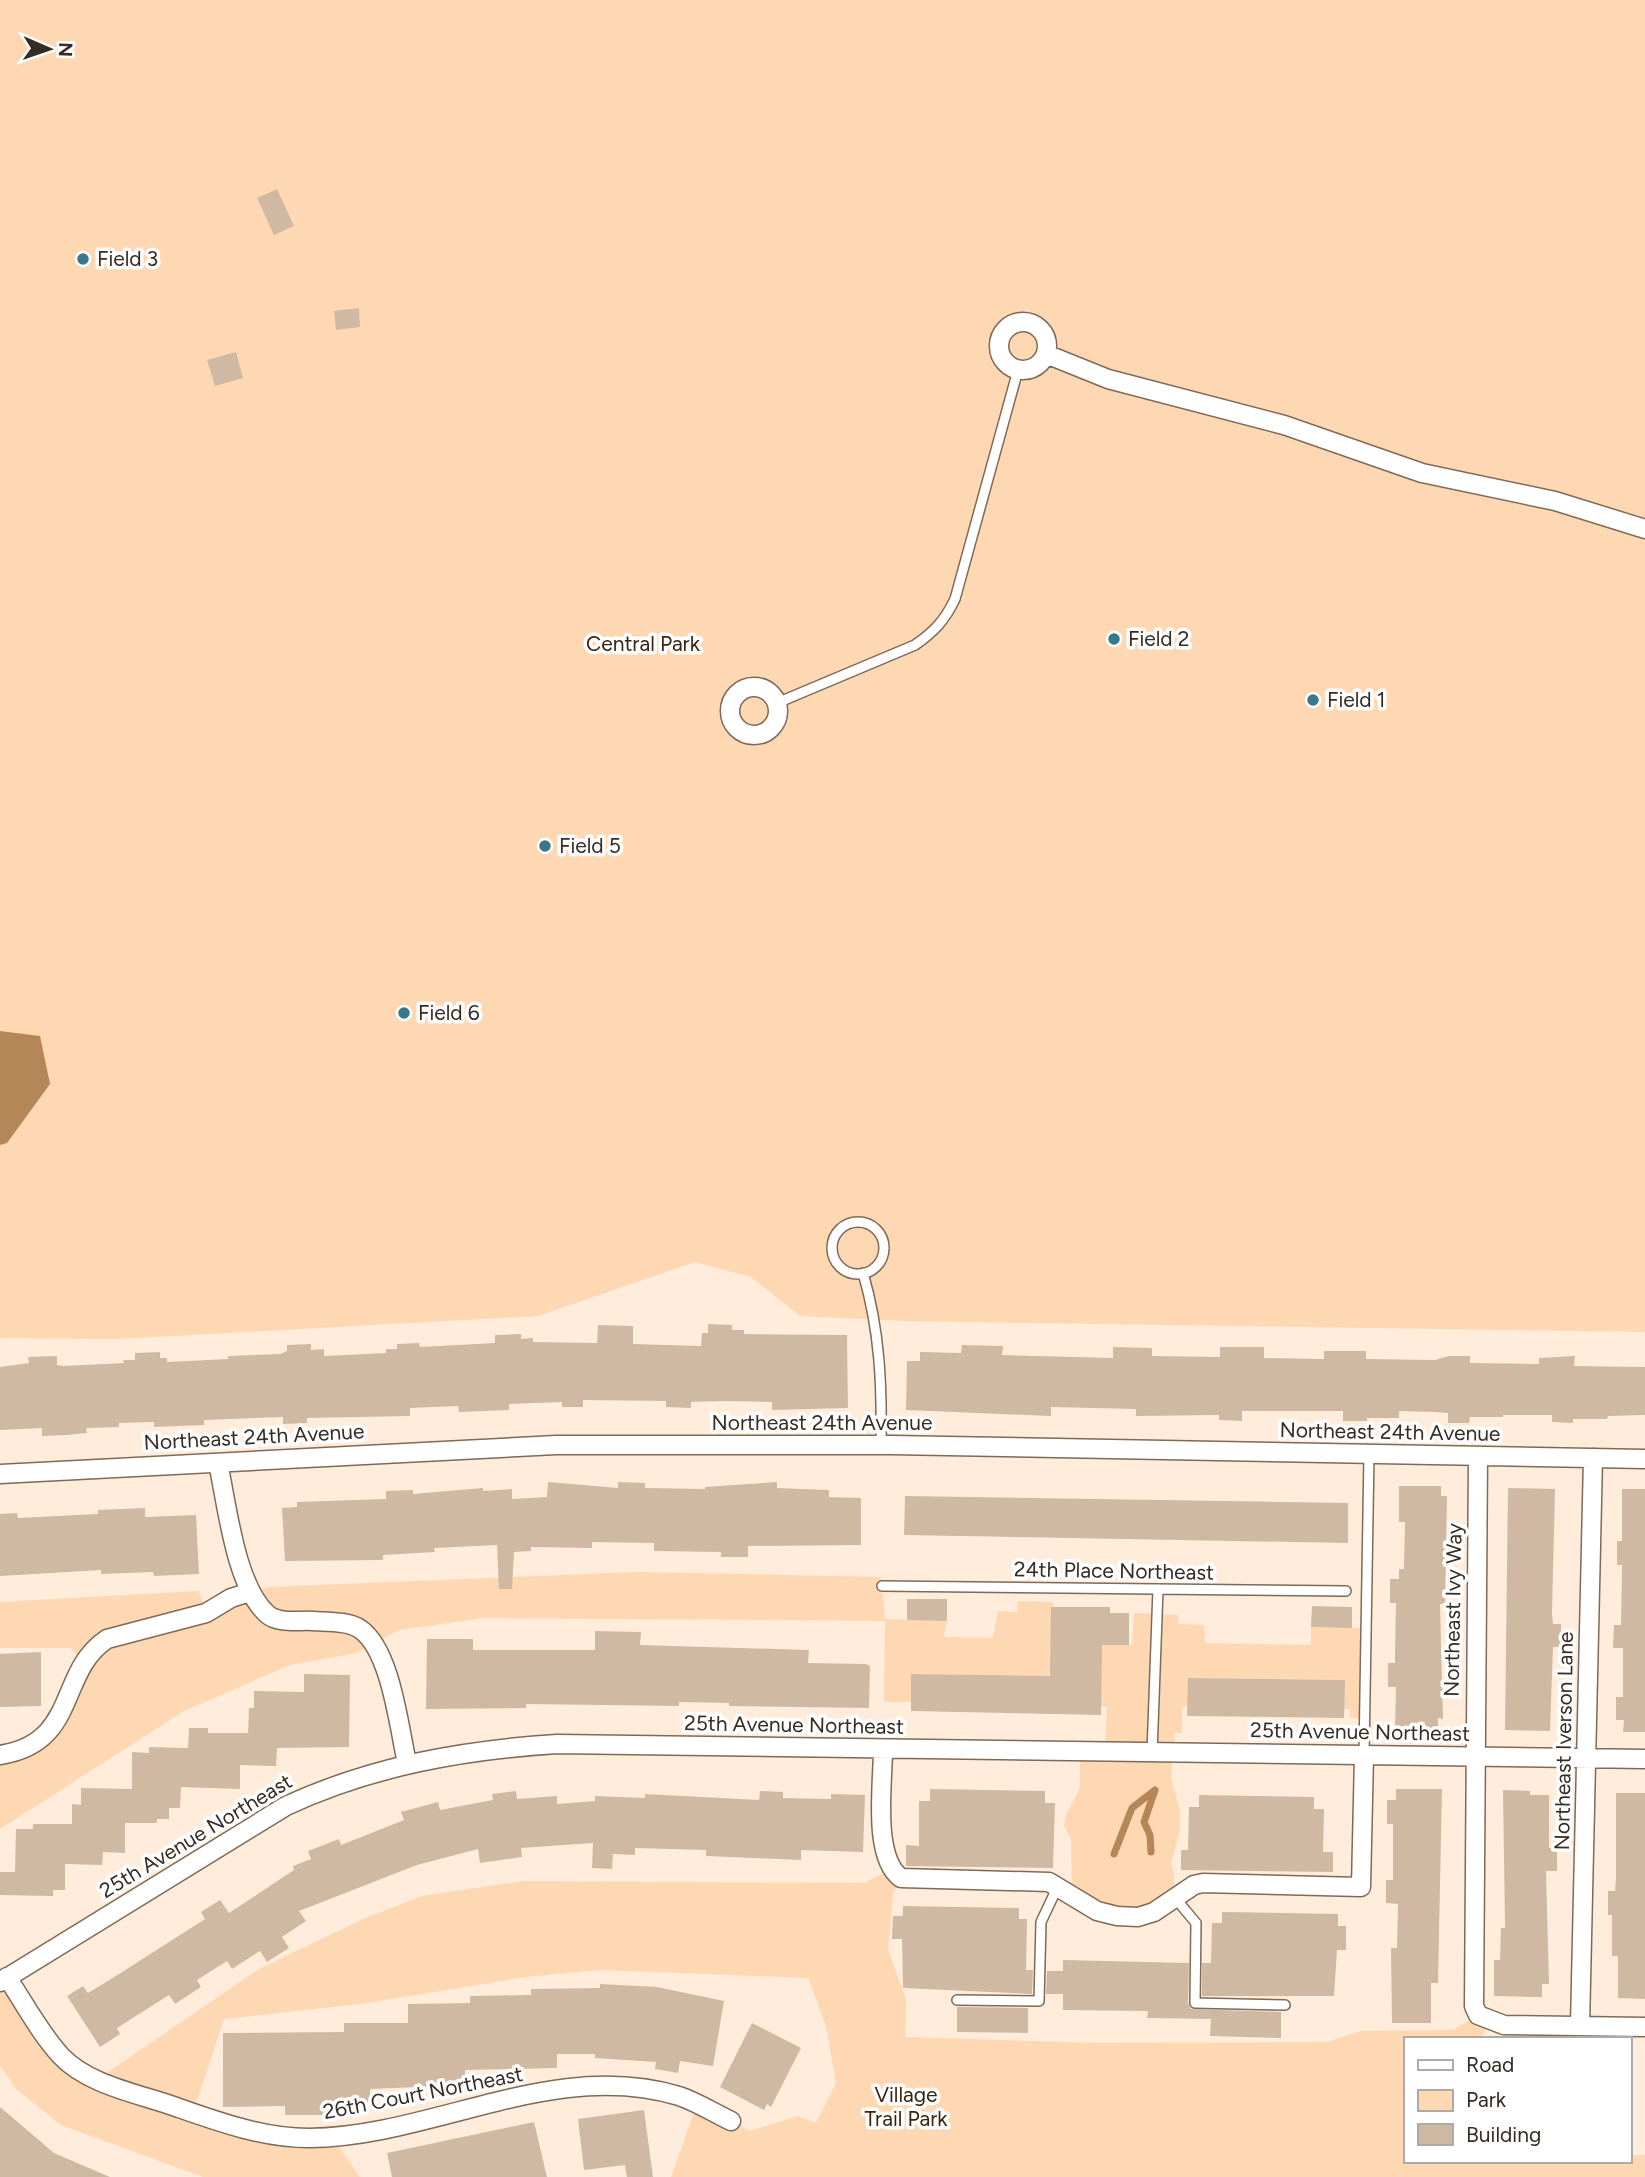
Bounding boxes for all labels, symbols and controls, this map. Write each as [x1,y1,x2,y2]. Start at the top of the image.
north arrow [14,14,84,84]
text: N [54,42,77,57]
place label: Field 3 [97,246,158,271]
marker: Field 3 [75,251,91,267]
place label: Field 2 [1128,626,1190,651]
park label: Central Park [586,631,701,656]
marker: Field 2 [1106,631,1122,647]
place label: Field 1 [1327,687,1386,712]
marker: Field 1 [1305,692,1321,708]
place label: Field 5 [559,833,621,858]
marker: Field 5 [537,838,553,854]
place label: Field 6 [418,1000,480,1025]
marker: Field 6 [396,1005,412,1021]
street label: Northeast 24th Avenue [712,1410,932,1435]
street label: Northeast 24th Avenue [1279,1417,1501,1446]
street label: Northeast 24th Avenue [143,1418,365,1455]
street label: Northeast Ivy Way [1438,1523,1467,1697]
street label: 24th Place Northeast [1014,1556,1214,1585]
street label: Northeast Iverson Lane [1549,1631,1578,1851]
street label: 25th Avenue Northeast [684,1710,904,1739]
street label: 25th Avenue Northeast [1250,1717,1470,1746]
street label: 25th Avenue Northeast [95,1768,296,1903]
legend [1404,2037,1631,2163]
text: Road [1466,2052,1514,2077]
street label: 26th Court Northeast [321,2061,525,2124]
park label: Village Trail Park [864,2082,948,2131]
text: Park [1466,2087,1507,2112]
text: Building [1466,2122,1541,2147]

